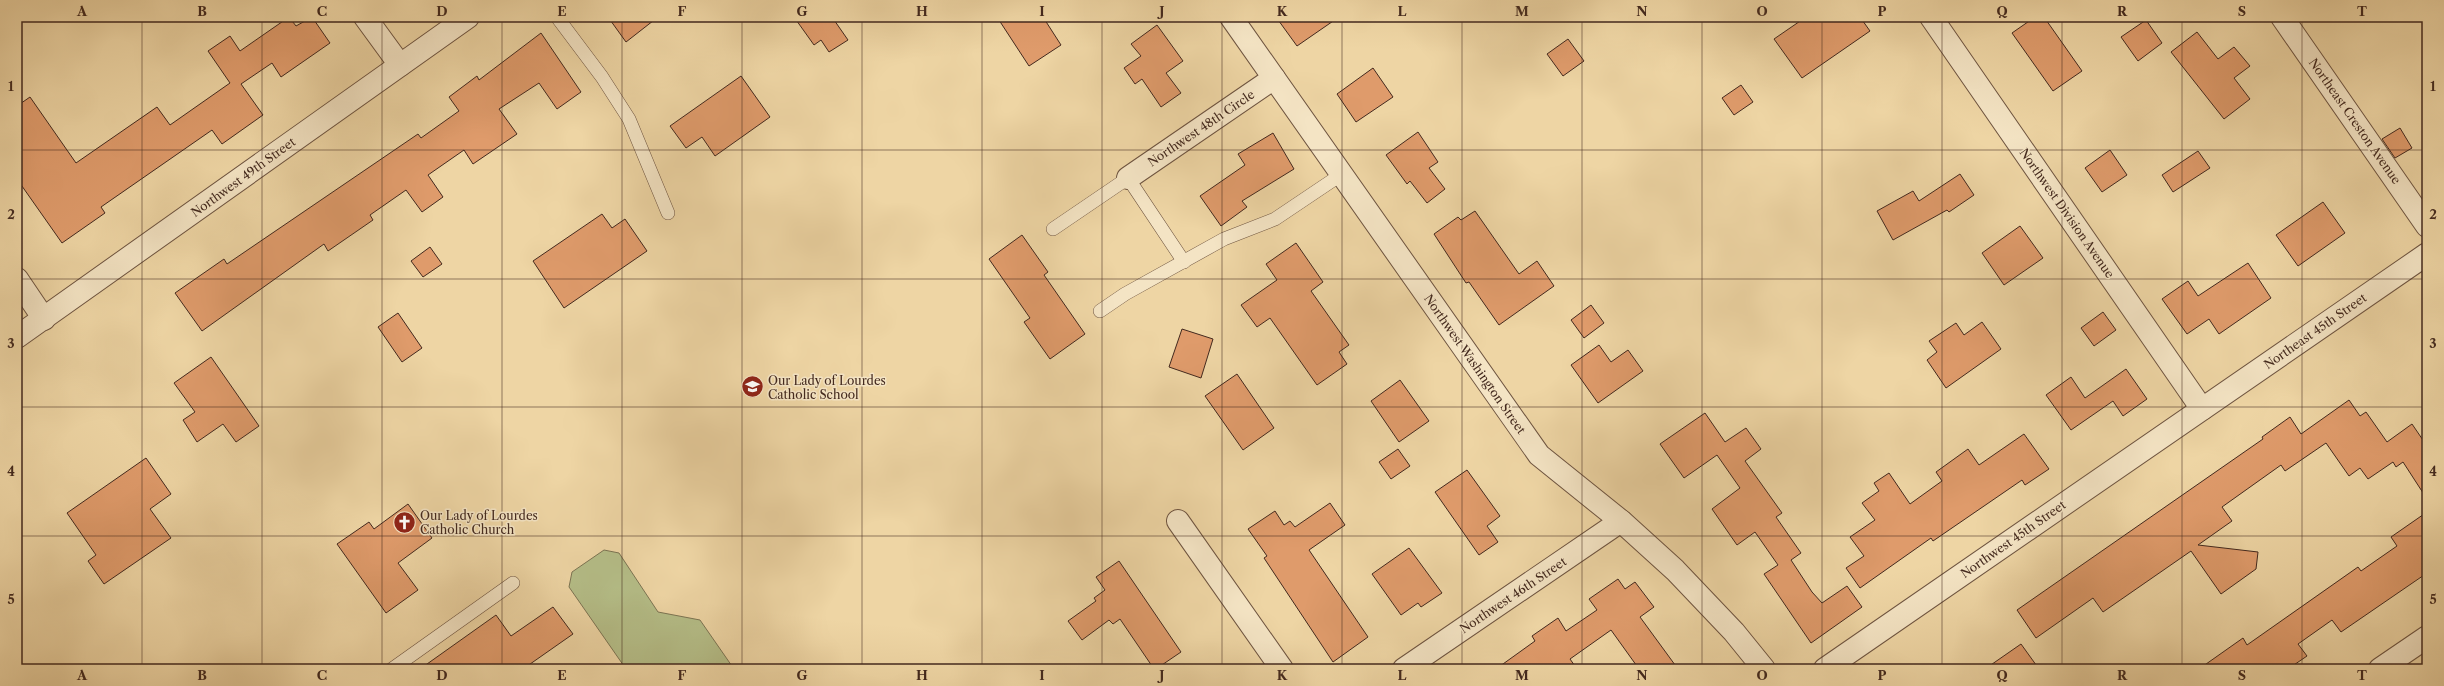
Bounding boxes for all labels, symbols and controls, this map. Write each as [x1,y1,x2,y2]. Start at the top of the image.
text: A [76,3,88,19]
text: B [197,3,207,19]
text: C [317,3,327,19]
text: D [436,3,448,19]
text: E [557,3,567,19]
text: F [678,3,687,19]
text: G [796,3,808,19]
text: H [916,3,928,19]
text: I [1039,3,1045,19]
text: J [1157,3,1165,19]
text: K [1277,3,1288,19]
text: L [1398,3,1407,19]
text: M [1515,3,1529,19]
text: N [1636,3,1648,19]
text: O [1756,3,1768,19]
text: P [1878,3,1887,19]
text: Q [1996,3,2008,19]
text: R [2117,3,2128,19]
text: S [2238,3,2246,19]
text: T [2357,3,2367,19]
street label: Northeast Creston Avenue [2306,55,2404,187]
text: 1 [8,78,14,94]
text: 1 [2430,78,2436,94]
street label: Northwest 48th Circle [1145,86,1258,169]
street label: Northwest 49th Street [188,134,299,220]
street label: Northwest Division Avenue [2016,145,2118,281]
text: 2 [7,206,15,222]
text: 2 [2429,206,2437,222]
street label: Northeast 45th Street [2261,289,2370,372]
street label: Northwest Washington Street [1421,291,1529,437]
text: 3 [7,335,15,351]
text: 3 [2429,335,2437,351]
place label: Our Lady of Lourdes Catholic School [768,373,886,402]
school or university icon: Our Lady of Lourdes Catholic School [739,374,765,400]
text: 4 [7,463,15,479]
text: 4 [2429,463,2437,479]
street label: Northwest 45th Street [1958,497,2069,581]
place label: Our Lady of Lourdes Catholic Church [420,508,538,537]
church icon: Our Lady of Lourdes Catholic Church [392,509,418,535]
street label: Northwest 46th Street [1457,553,1570,636]
text: 5 [7,591,15,607]
text: 5 [2429,591,2437,607]
text: A [76,667,88,683]
text: B [197,667,207,683]
text: C [317,667,327,683]
text: D [436,667,448,683]
text: E [557,667,567,683]
text: F [678,667,687,683]
text: G [796,667,808,683]
text: H [916,667,928,683]
text: I [1039,667,1045,683]
text: J [1157,667,1165,683]
text: K [1277,667,1288,683]
text: L [1398,667,1407,683]
text: M [1515,667,1529,683]
text: N [1636,667,1648,683]
text: O [1756,667,1768,683]
text: P [1878,667,1887,683]
text: Q [1996,667,2008,683]
text: R [2117,667,2128,683]
text: S [2238,667,2246,683]
text: T [2357,667,2367,683]

